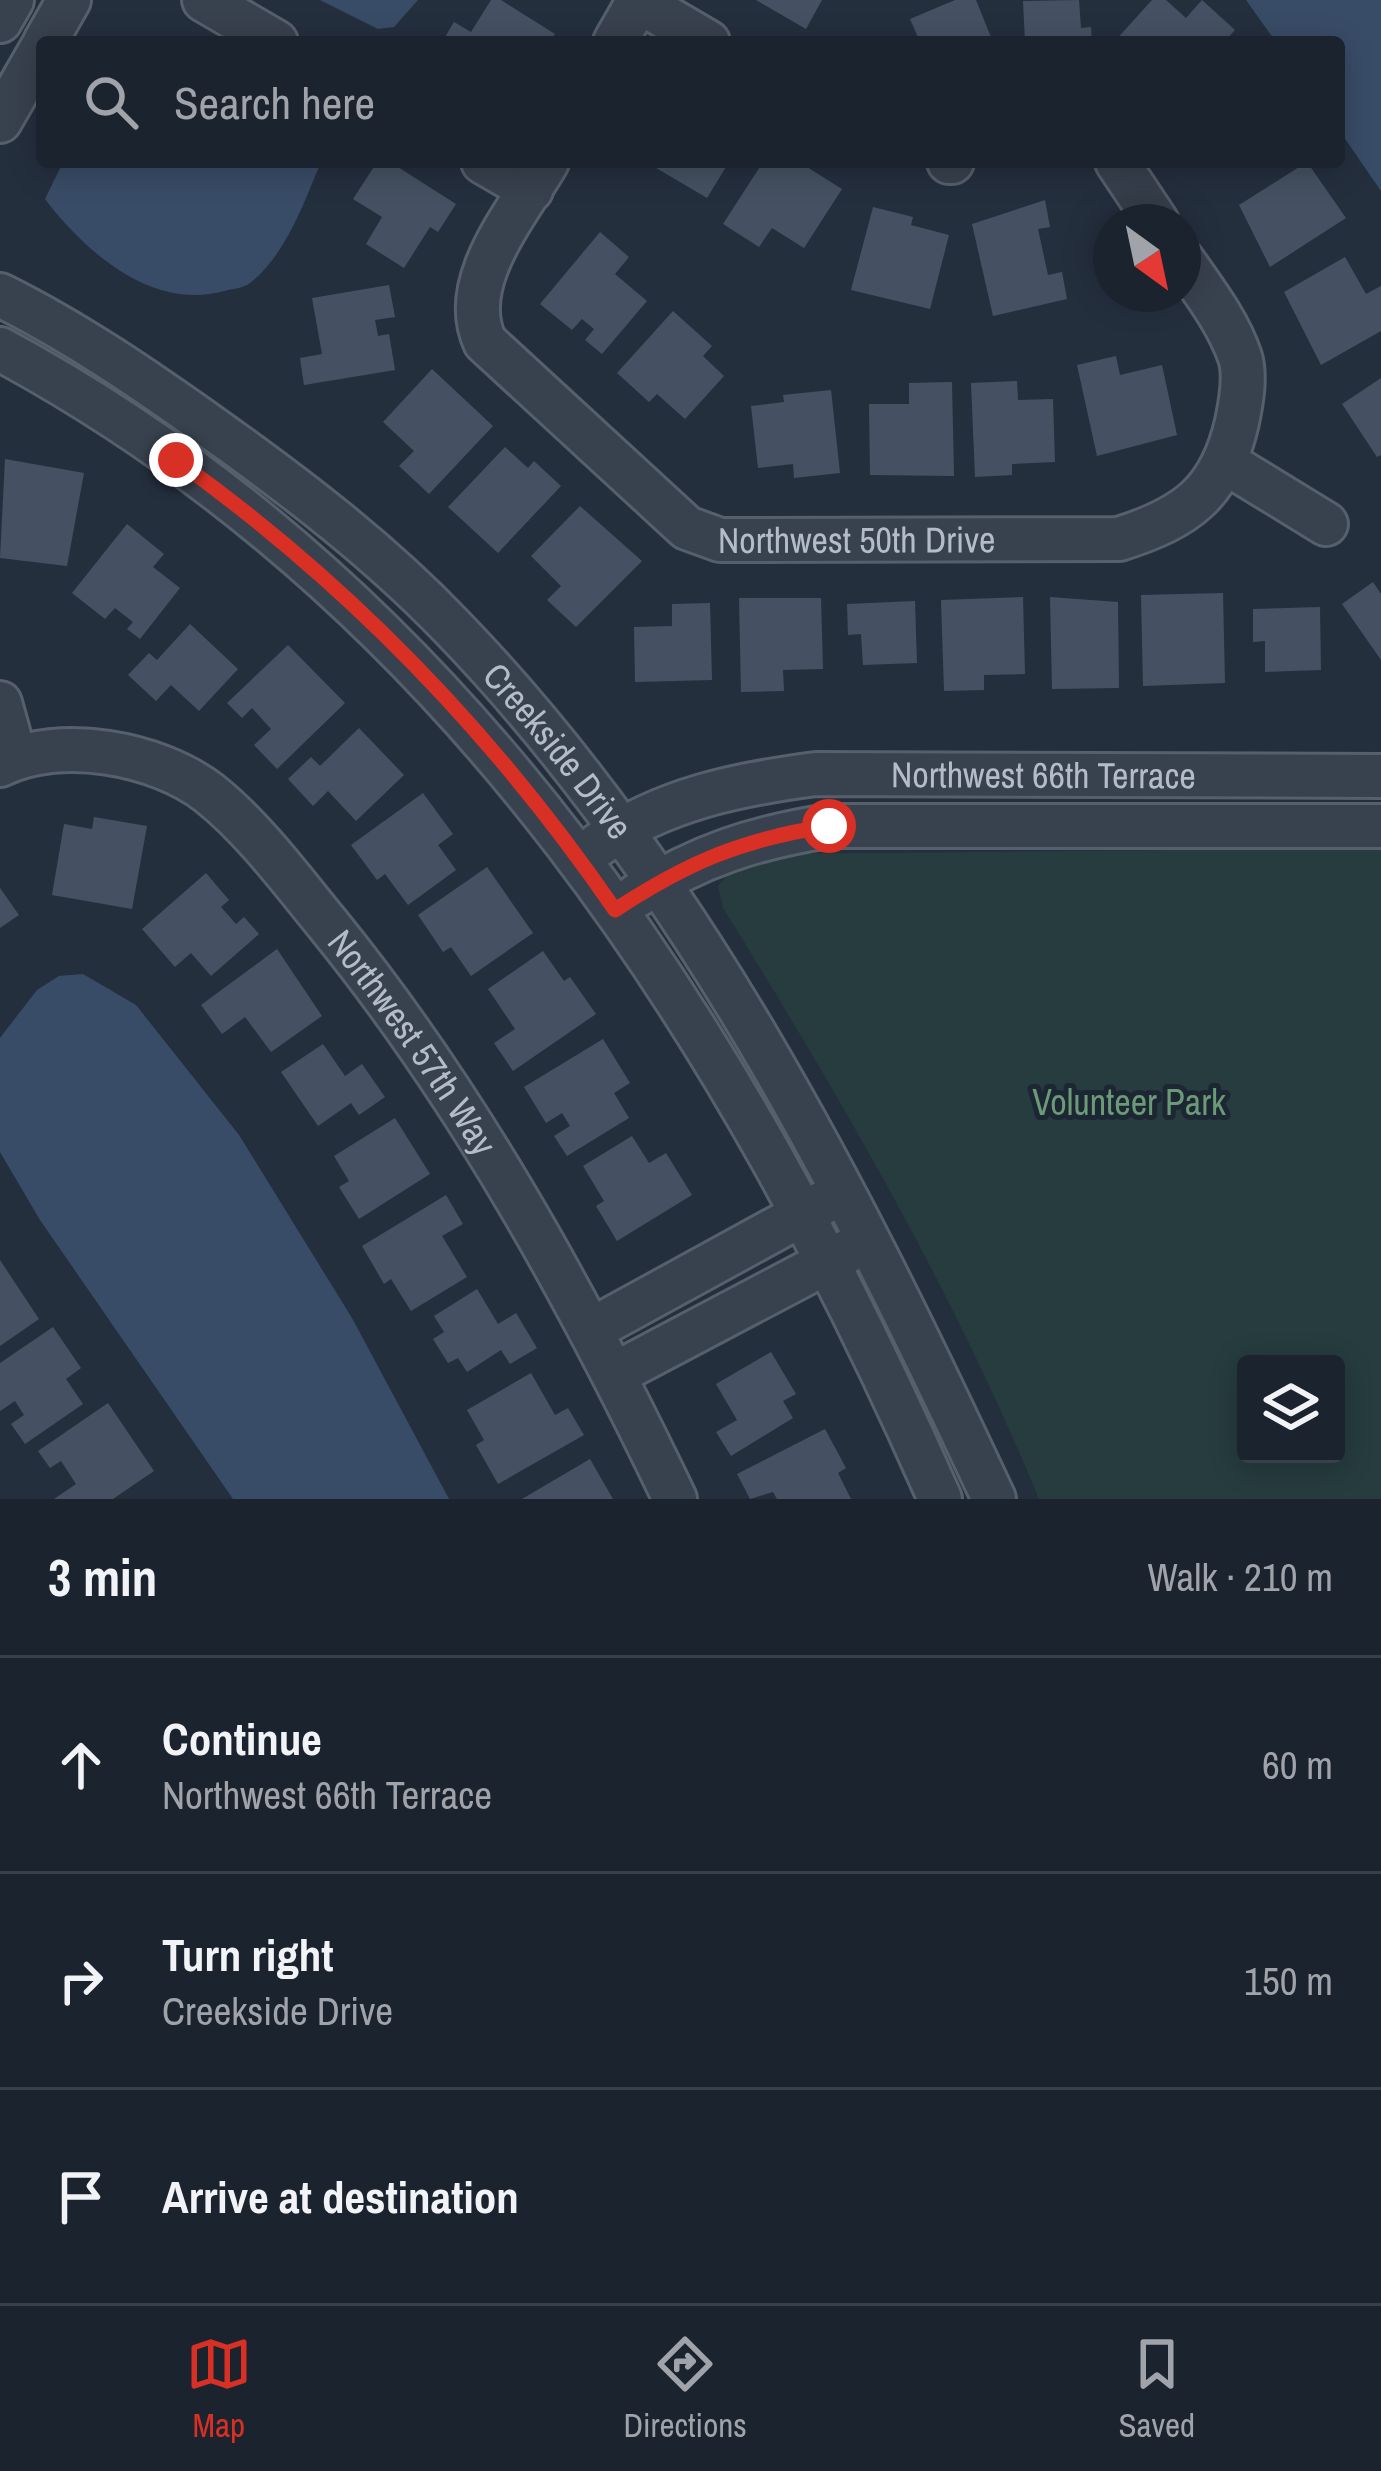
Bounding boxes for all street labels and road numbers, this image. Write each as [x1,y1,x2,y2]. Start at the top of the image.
street label: Northwest 50th Drive [718,515,995,564]
street label: Creekside Drive [473,652,644,848]
street label: Northwest 66th Terrace [891,750,1196,799]
street label: Northwest 57th Way [317,920,508,1164]

